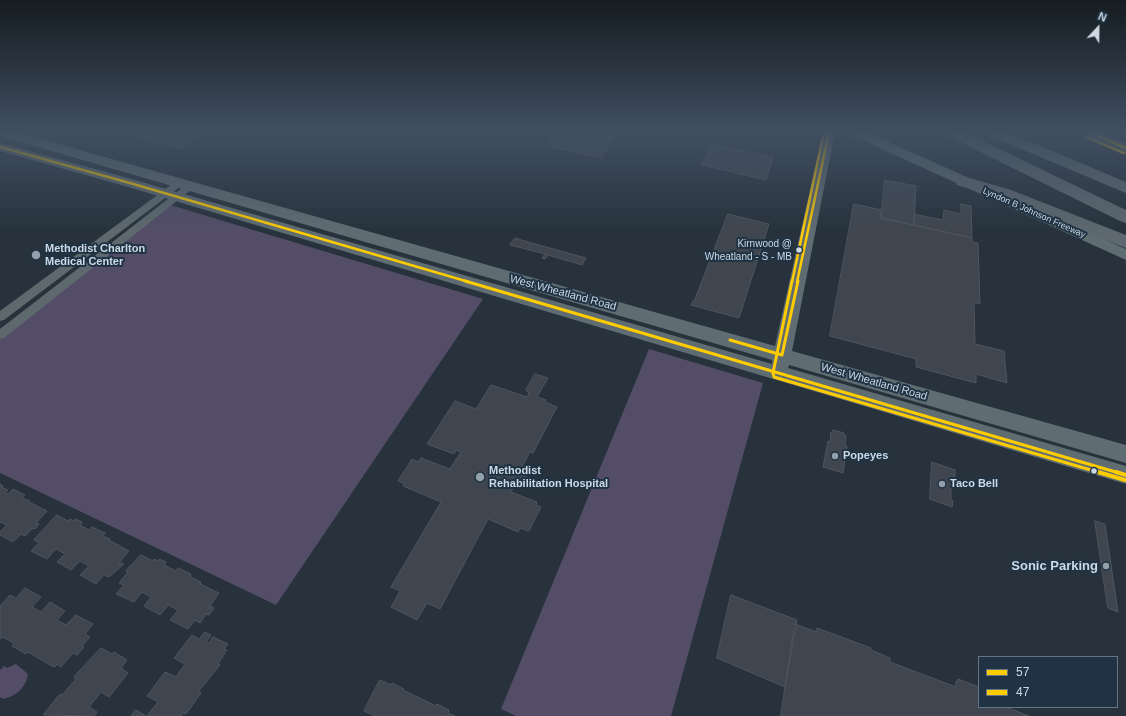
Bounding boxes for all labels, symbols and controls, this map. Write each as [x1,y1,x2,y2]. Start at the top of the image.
north arrow [1078,8,1118,48]
text: N [1097,10,1108,24]
street label: Lyndon B Johnson Freeway [981,185,1087,241]
place label: Kirnwood @ Wheatland - S - MB [705,238,792,262]
place label: Methodist Charlton Medical Center [45,242,145,268]
marker: Kirnwood @ Wheatland - S - MB [794,245,804,255]
marker: Methodist Charlton Medical Center [30,249,42,261]
street label: West Wheatland Road [508,272,618,314]
street label: West Wheatland Road [819,361,929,403]
place label: Popeyes [843,449,888,463]
marker: Popeyes [830,451,840,461]
place label: Methodist Rehabilitation Hospital [489,464,608,490]
unlabelled marker [1089,466,1099,476]
marker: Methodist Rehabilitation Hospital [474,471,486,483]
place label: Taco Bell [950,477,998,491]
marker: Taco Bell [937,479,947,489]
place label: Sonic Parking [1011,558,1098,574]
marker: Sonic Parking [1101,561,1111,571]
legend [978,656,1118,708]
text: 57 [1016,665,1029,679]
text: 47 [1016,685,1029,699]

